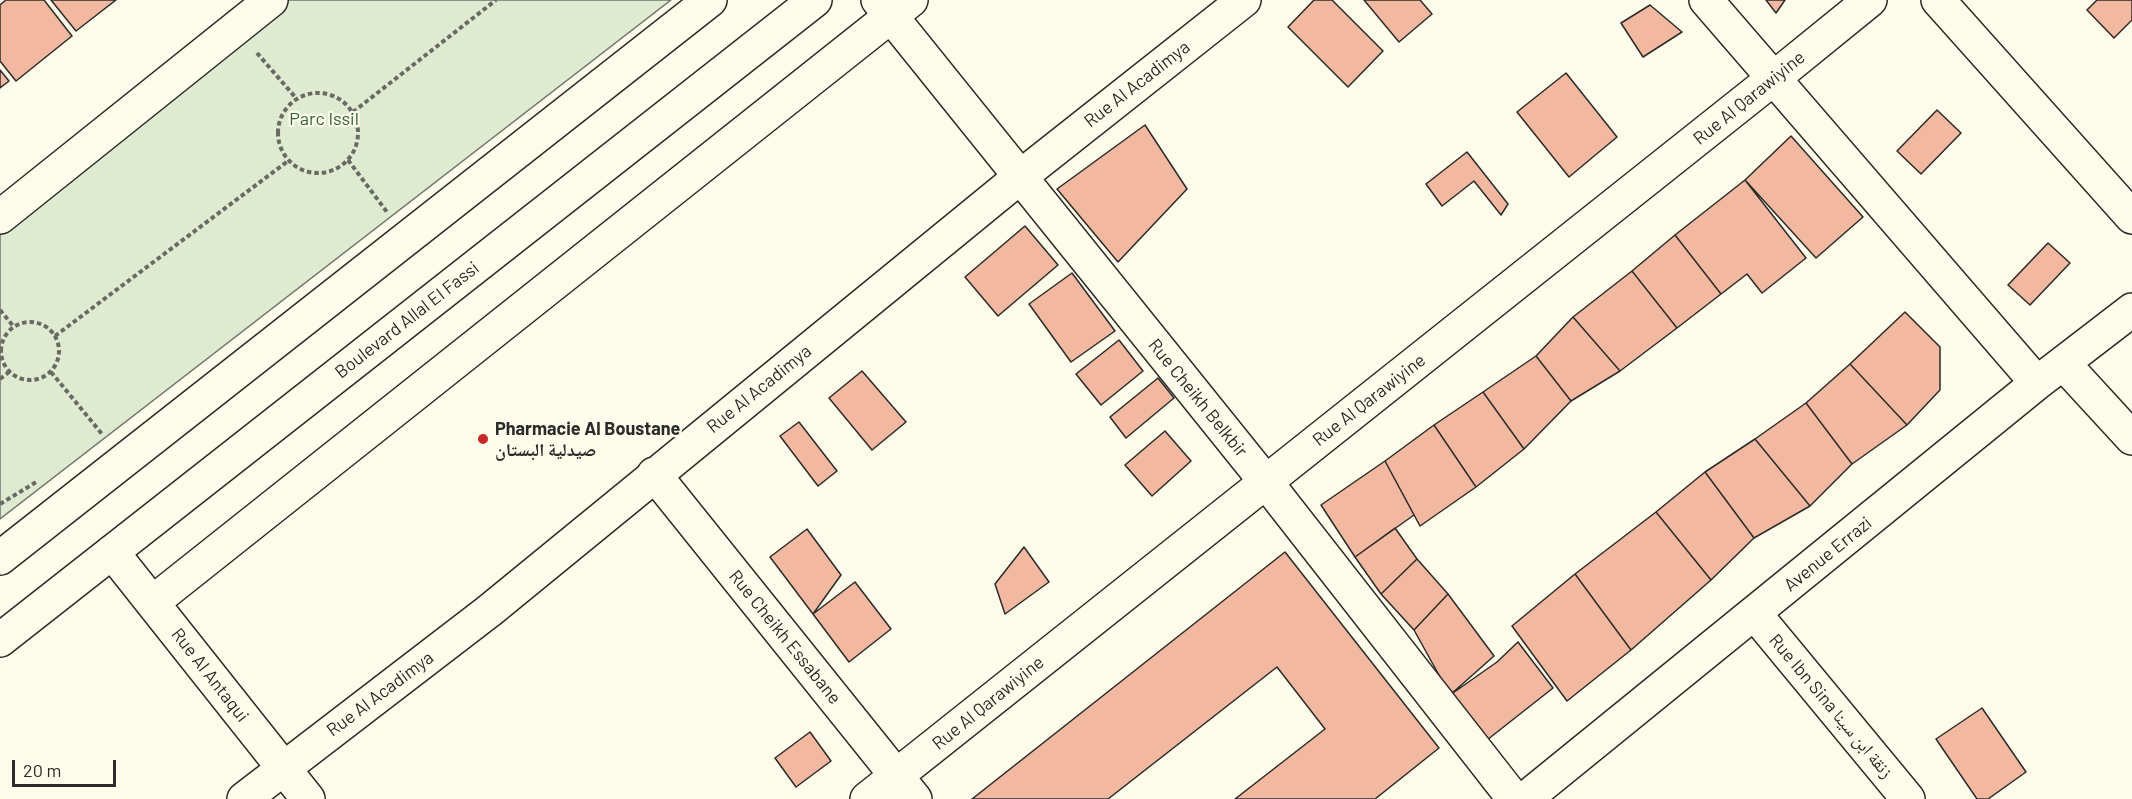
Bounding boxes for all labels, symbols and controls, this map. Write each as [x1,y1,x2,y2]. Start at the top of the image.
street label: Rue Al Acadimya [1080,36,1194,132]
street label: Rue Al Qarawiyine [1689,46,1809,150]
park label: Parc Issil [289,108,359,130]
street label: Boulevard Allal El Fassi [331,257,483,383]
street label: Rue Cheikh Belkbir [1144,335,1252,461]
street label: Rue Al Acadimya [702,340,816,438]
street label: Rue Al Qarawiyine [1308,349,1430,451]
place label: Pharmacie Al Boustane صيدلية البستان [495,418,680,460]
marker: Pharmacie Al Boustane صيدلية البستان [476,432,490,446]
street label: Avenue Errazi [1780,512,1876,596]
street label: Rue Cheikh Essabane [724,566,846,708]
street label: Rue Al Antaqui [167,624,253,726]
street label: Rue Ibn Sina زنقة ابن سينا [1764,630,1898,782]
street label: Rue Al Acadimya [322,647,438,741]
street label: Rue Al Qarawiyine [928,651,1048,755]
scale bar [15,748,118,786]
text: 20 m [23,759,61,781]

